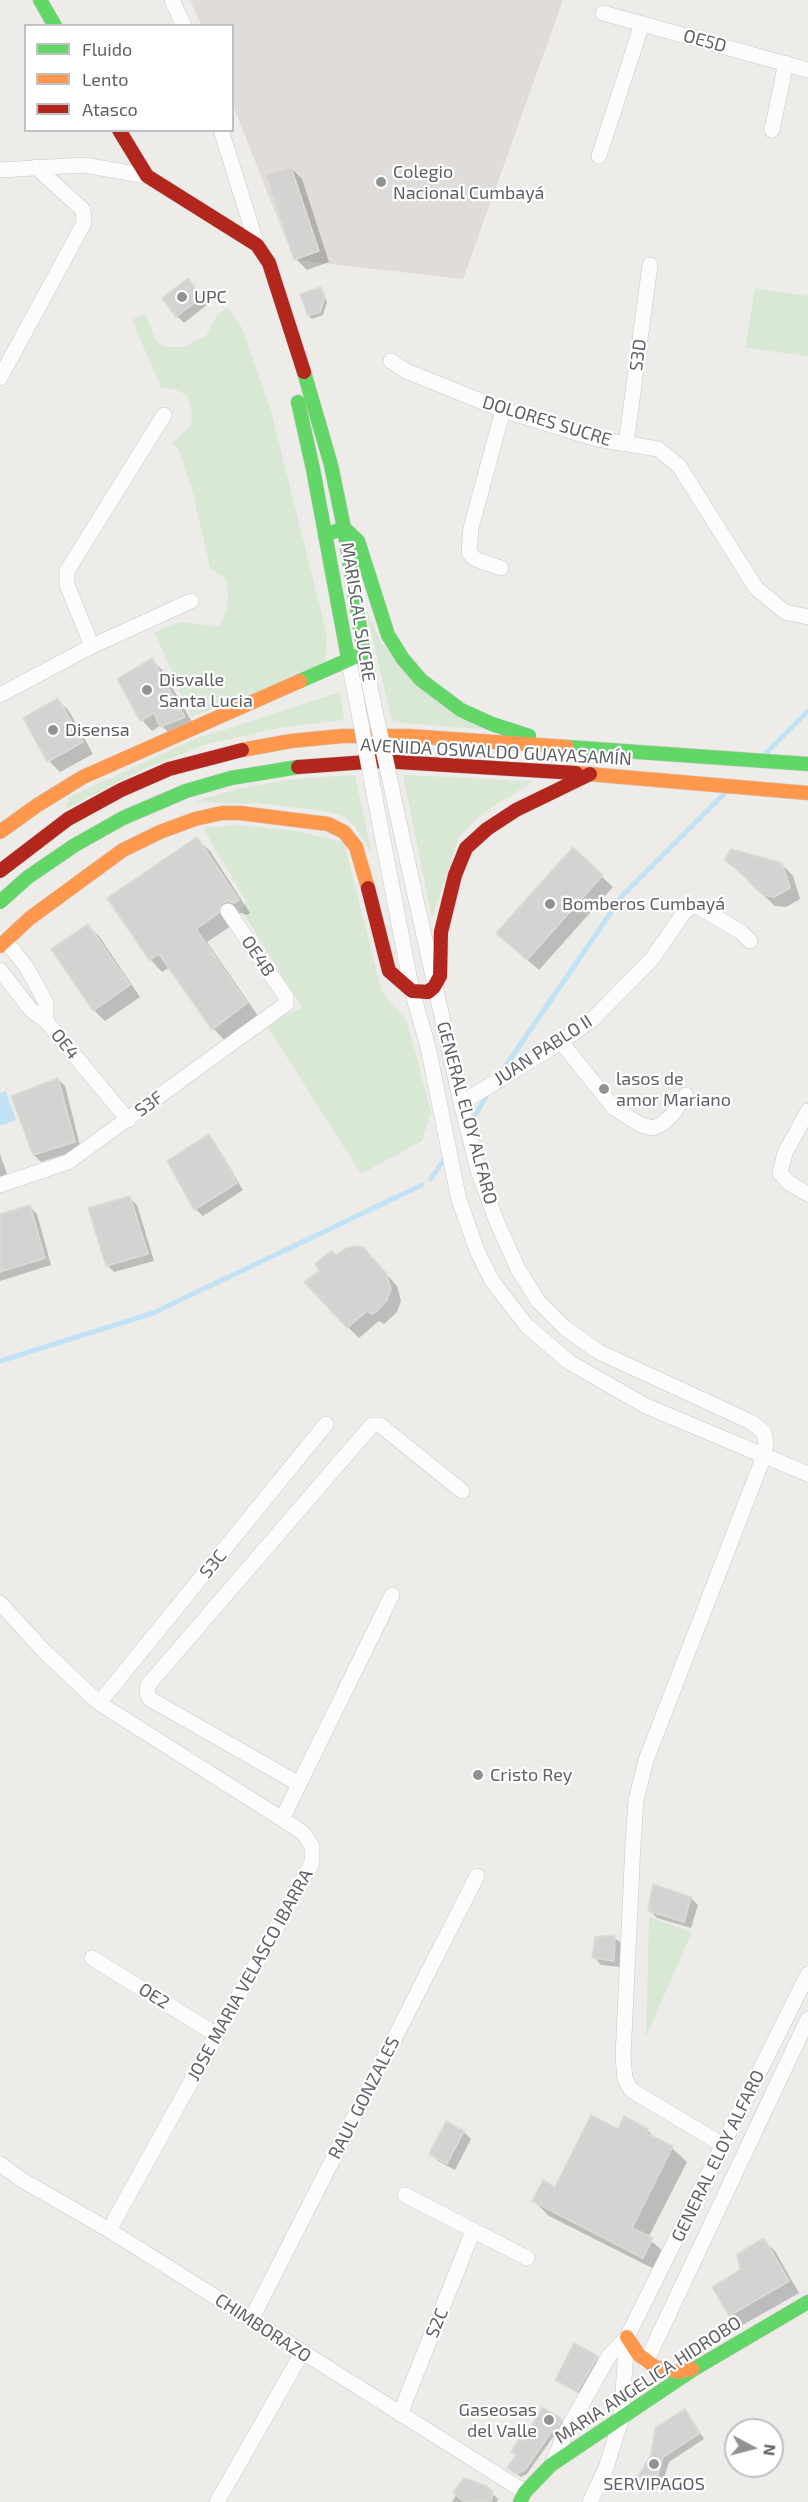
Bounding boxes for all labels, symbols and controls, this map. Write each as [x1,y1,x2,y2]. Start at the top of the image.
legend [24,24,234,132]
street label: OE5D [681,25,729,57]
text: Fluido [82,38,132,60]
text: Lento [82,68,128,90]
text: Atasco [82,98,138,120]
place label: Colegio Nacional Cumbayá [393,161,545,204]
marker: Colegio Nacional Cumbayá [374,175,388,189]
place label: UPC [194,286,227,308]
marker: UPC [175,290,189,304]
street label: S3D [625,338,651,372]
street label: DOLORES SUCRE [480,391,614,451]
street label: MARISCAL SUCRE [336,541,380,683]
place label: Disvalle Santa Lucia [159,669,253,712]
marker: Disvalle Santa Lucia [140,683,154,697]
place label: Disensa [65,719,130,741]
marker: Disensa [46,723,60,737]
street label: AVENIDA OSWALDO GUAYASAMÍN [360,734,632,770]
place label: Bomberos Cumbayá [562,893,725,915]
marker: Bomberos Cumbayá [543,897,557,911]
street label: OE4B [237,932,279,980]
street label: JUAN PABLO II [490,1010,596,1090]
street label: GENERAL ELOY ALFARO [432,1019,502,1207]
street label: OE4 [46,1024,84,1064]
place label: lasos de amor Mariano [616,1068,731,1110]
marker: lasos de amor Mariano [597,1082,611,1096]
street label: S3F [131,1087,167,1121]
street label: S3C [195,1545,231,1583]
place label: Cristo Rey [490,1764,572,1786]
marker: Cristo Rey [471,1768,485,1782]
street label: JOSE MARIA VELASCO IBARRA [183,1865,317,2085]
street label: OE2 [135,1978,173,2014]
street label: RAUL GONZALES [324,2033,404,2163]
street label: GENERAL ELOY ALFARO [667,2067,769,2245]
street label: CHIMBORAZO [211,2289,315,2367]
street label: S2C [421,2305,453,2341]
street label: MARIA ANGELICA HIDROBO [551,2312,745,2448]
place label: Gaseosas del Valle [459,2399,537,2442]
marker: Gaseosas del Valle [542,2413,556,2427]
north arrow [724,2418,784,2478]
text: N [760,2443,781,2457]
marker: SERVIPAGOS [647,2457,661,2471]
place label: SERVIPAGOS [603,2473,705,2495]

